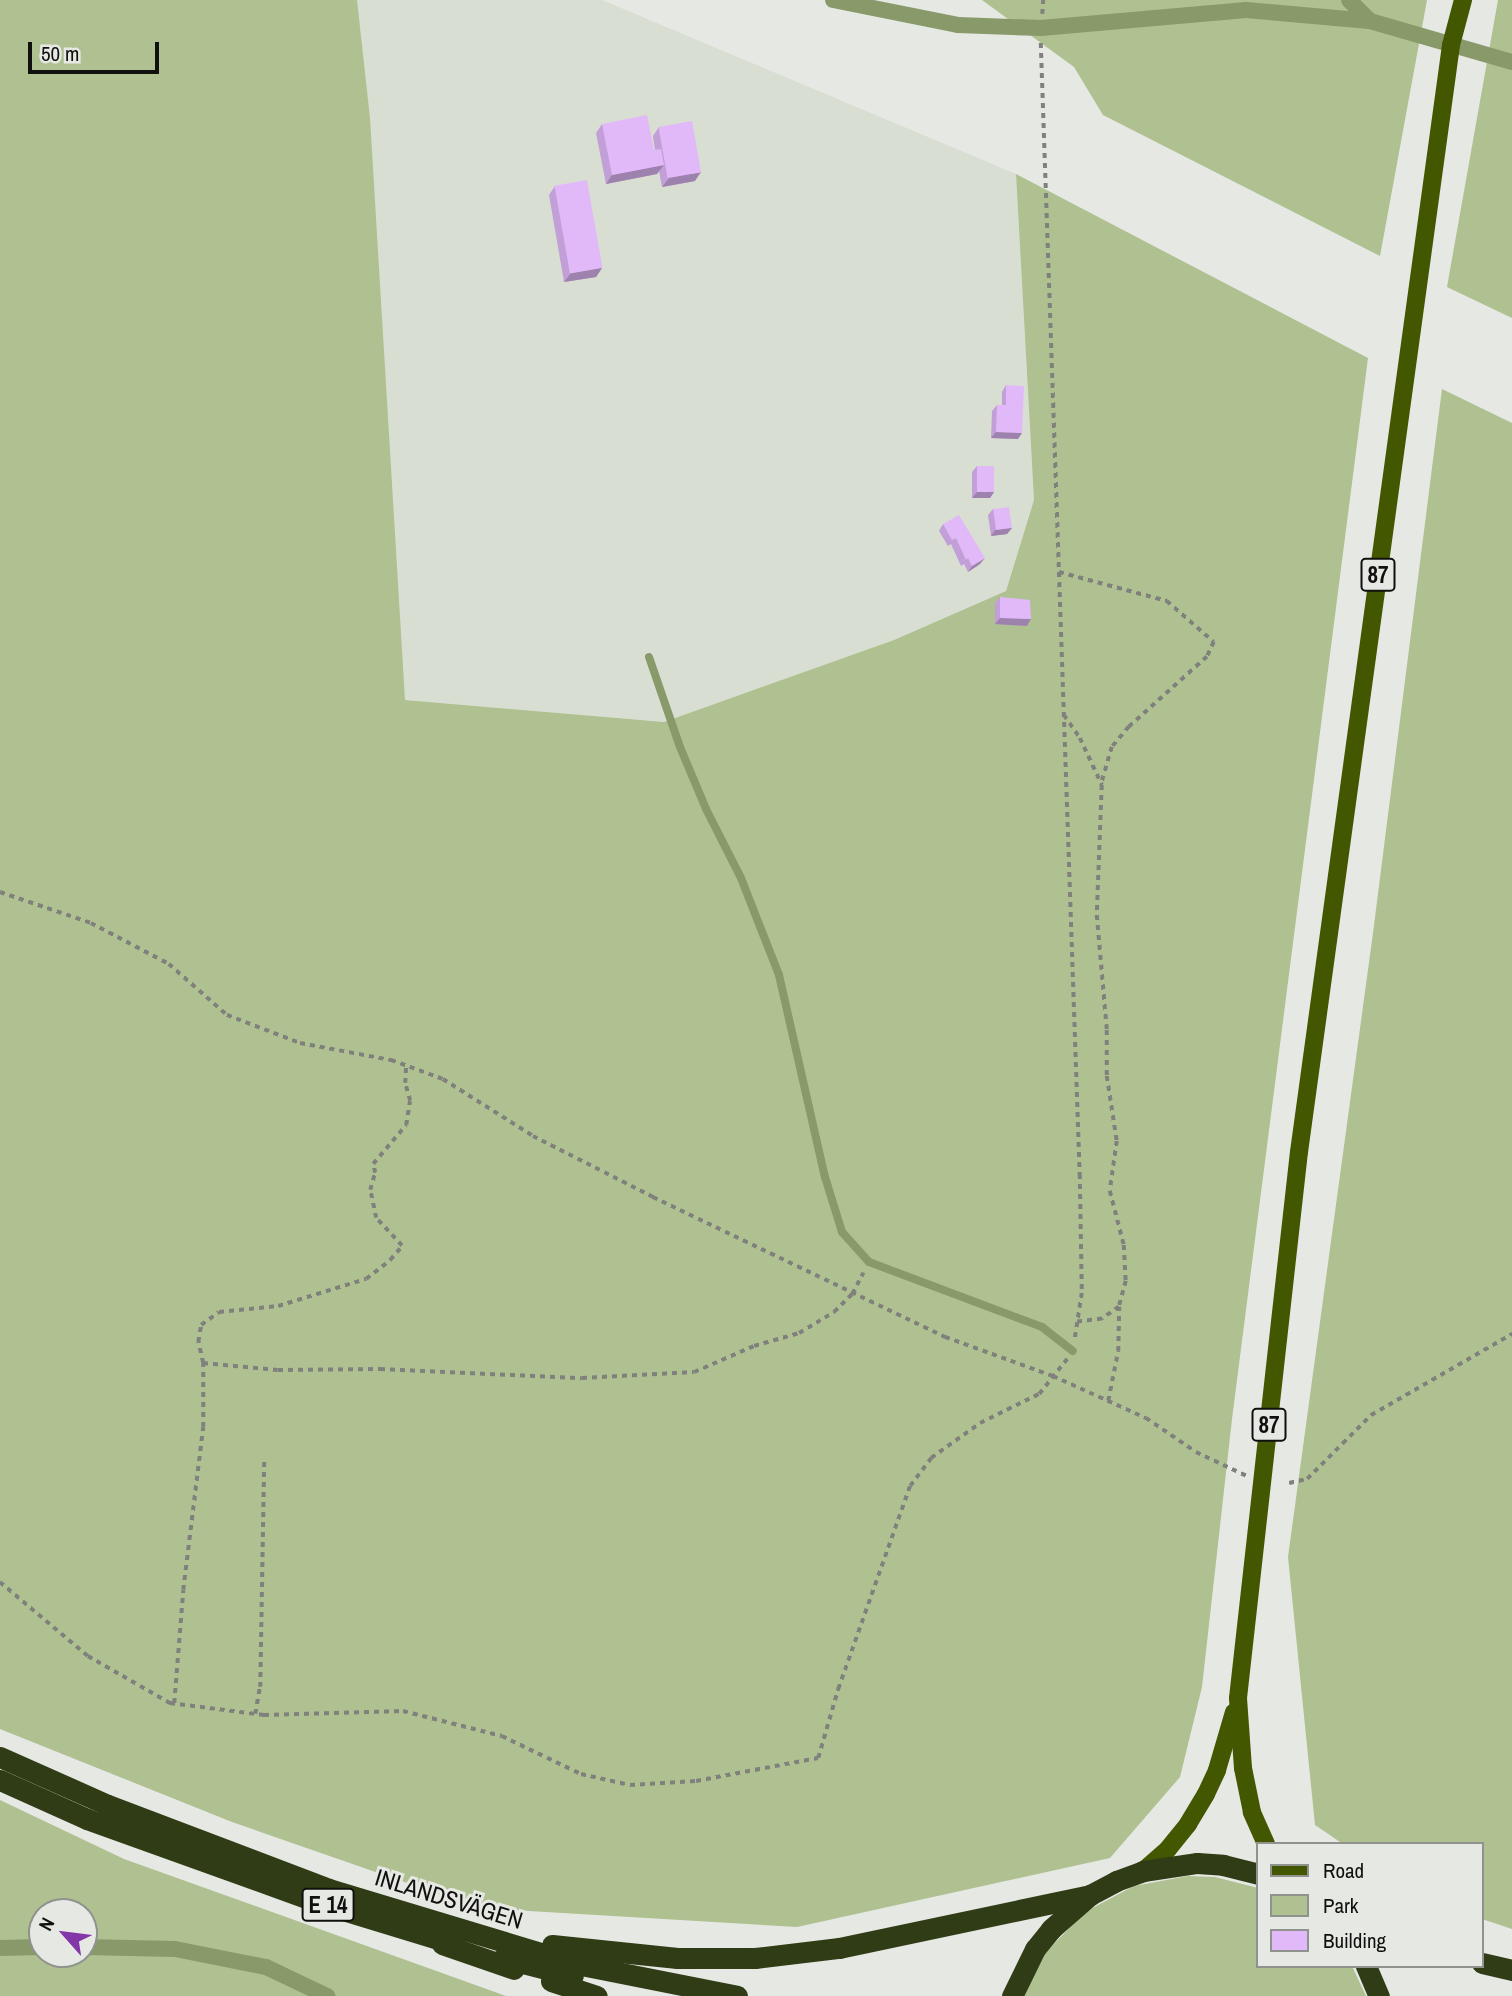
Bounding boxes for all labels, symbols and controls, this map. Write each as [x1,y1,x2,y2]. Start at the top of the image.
scale bar [32,28,163,72]
text: 50 m [41,39,79,68]
road number: 87 [1360,555,1396,594]
road number: 87 [1252,1406,1286,1444]
legend [1256,1842,1484,1968]
text: Road [1323,1856,1364,1885]
street label: INLANDSVÄGEN [372,1863,526,1935]
road number: E 14 [300,1886,356,1924]
text: Park [1323,1891,1358,1920]
north arrow [28,1898,98,1968]
text: N [32,1913,60,1935]
text: Building [1323,1926,1386,1955]

